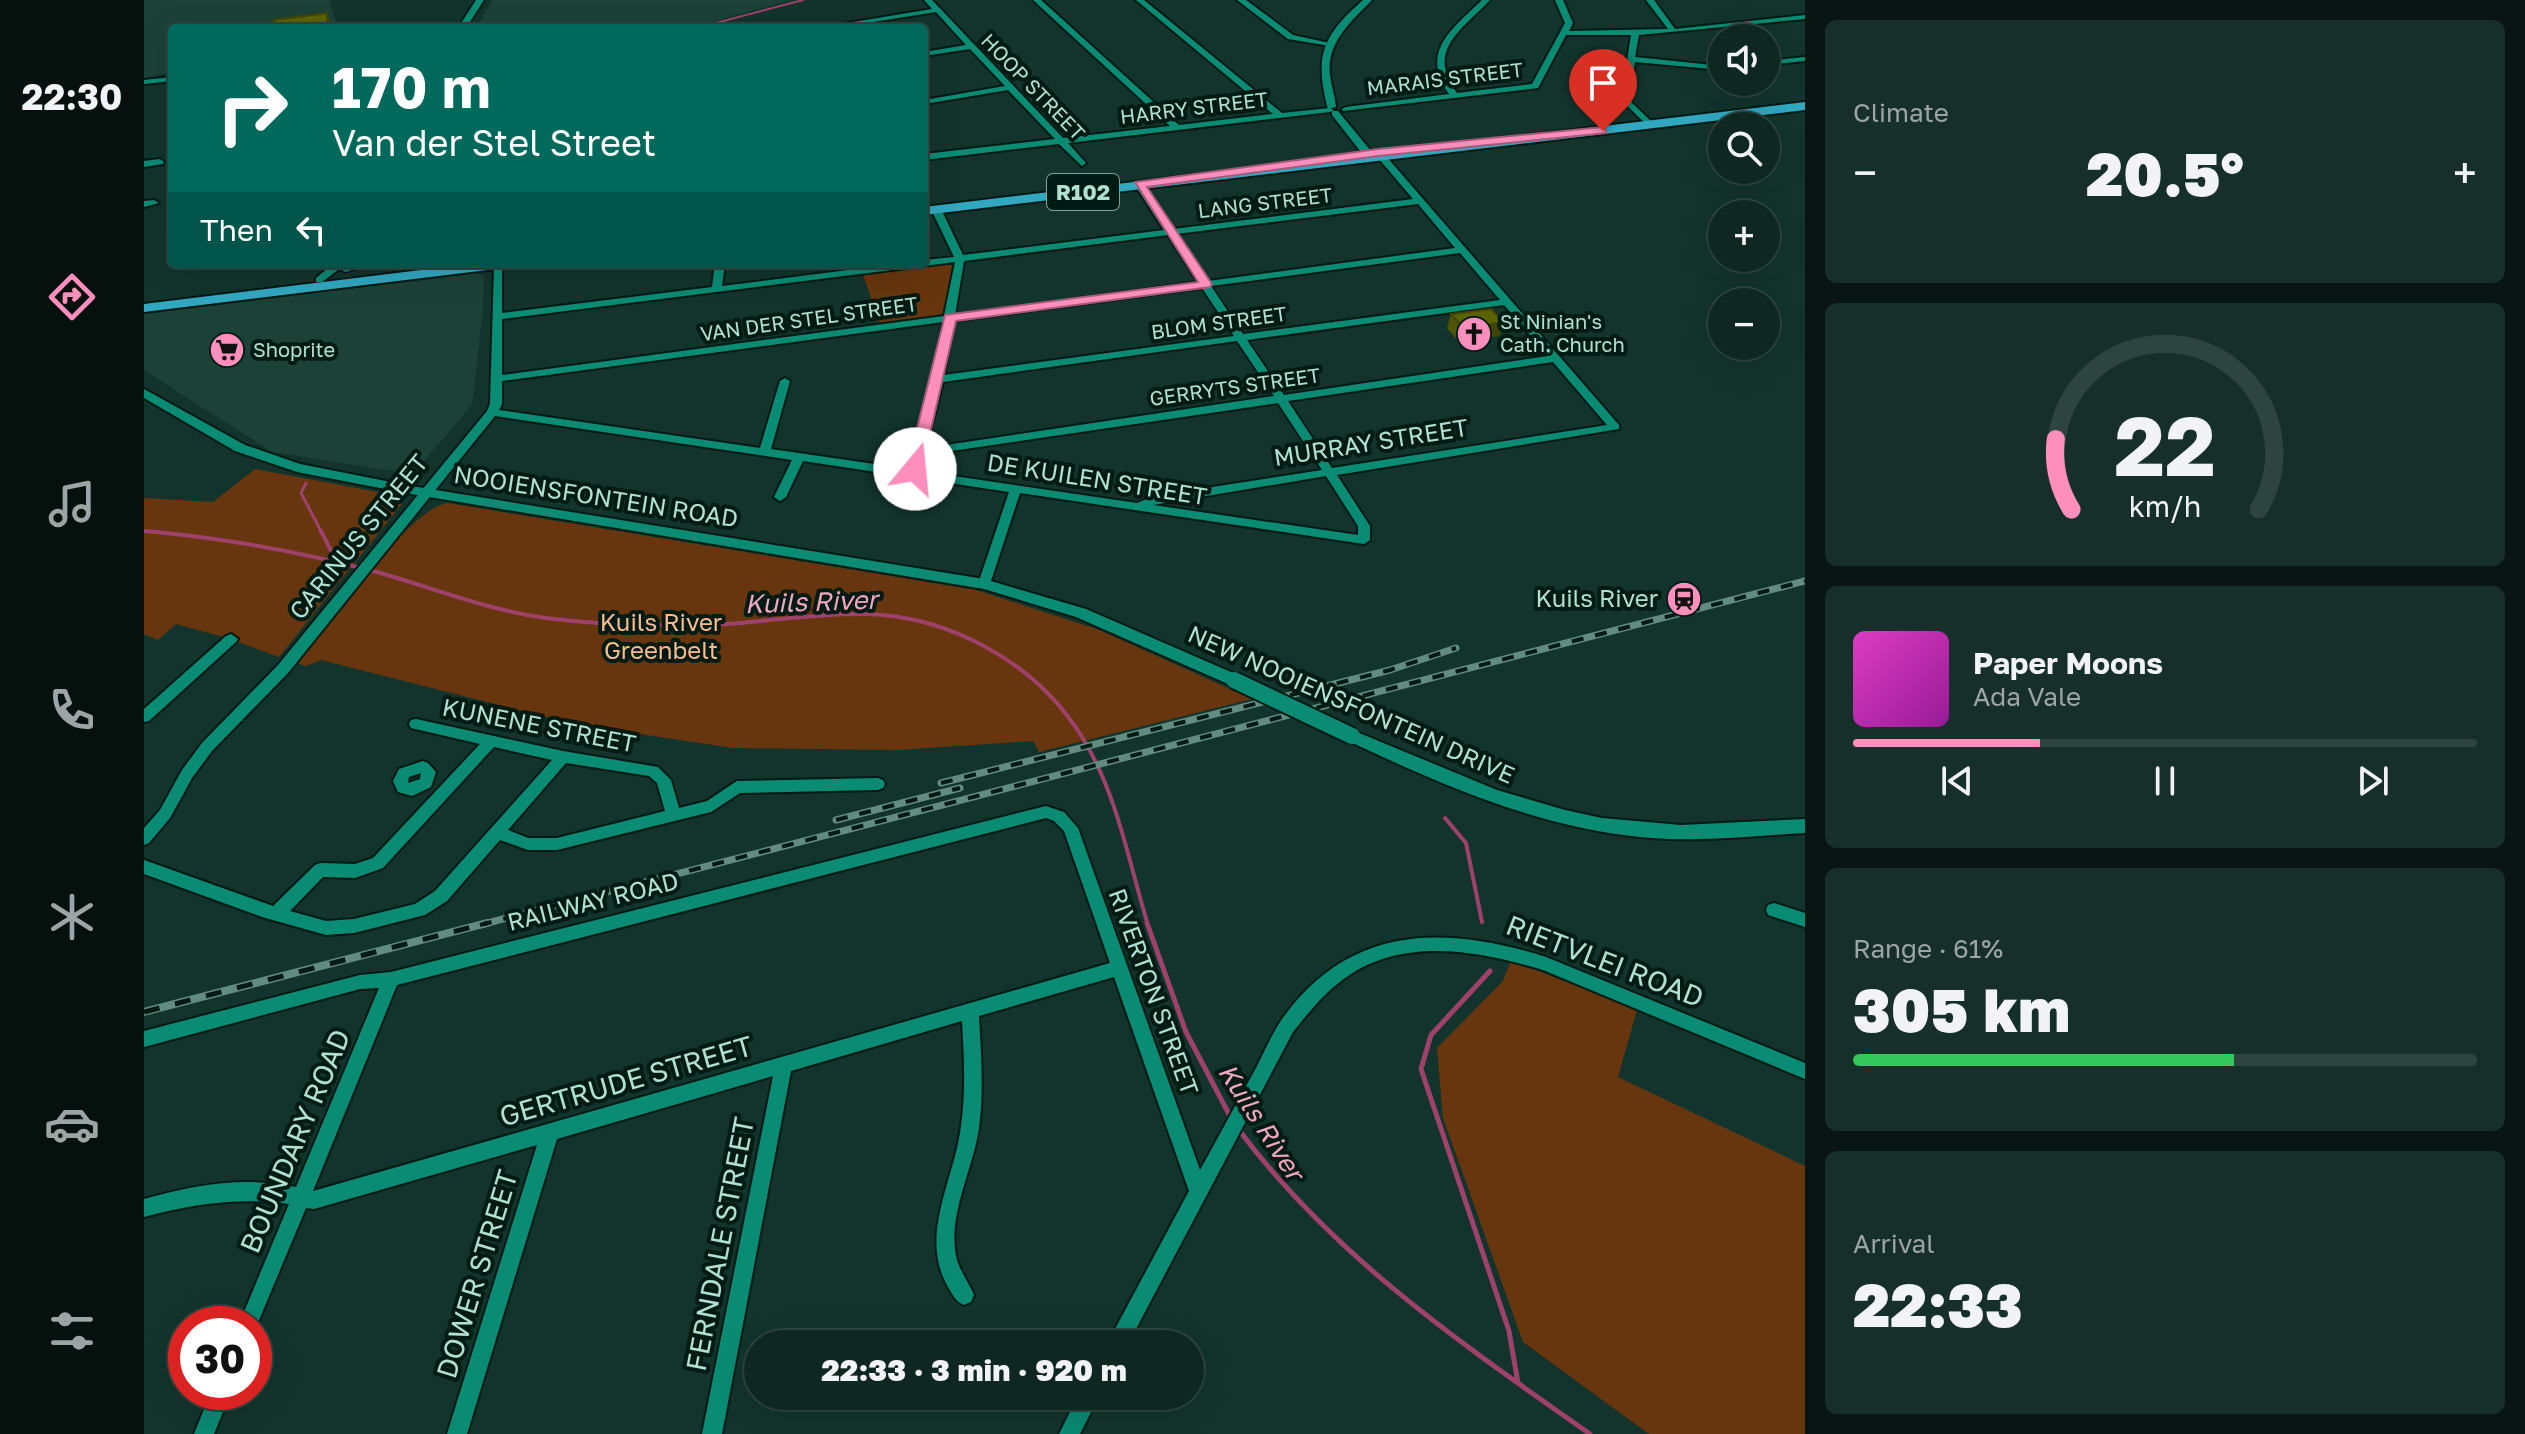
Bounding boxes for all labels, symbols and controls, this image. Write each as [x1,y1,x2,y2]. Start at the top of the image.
map controls [1708,24,1780,360]
button: sound [1708,24,1780,96]
street label: HOOP STREET [977,28,1090,144]
pin [1569,49,1637,131]
text: 170 m [332,53,491,120]
icon: right [200,56,304,160]
street label: MARAIS STREET [1365,57,1524,100]
icon: arrive [1581,61,1625,105]
text: 22:30 [22,75,122,118]
street label: HARRY STREET [1119,86,1269,128]
text: Climate [1853,97,1949,128]
button: search [1708,112,1780,184]
text: Van der Stel Street [332,121,656,164]
text: 20.5° [2086,137,2244,209]
text: − [1853,146,1877,199]
text: + [2453,146,2477,199]
road number: R102 [1047,174,1119,210]
street label: LANG STREET [1196,182,1333,222]
button: + [1708,200,1780,272]
icon: left [289,208,333,252]
text: Then [200,212,273,248]
icon: directions [44,269,100,325]
button: − [1708,288,1780,360]
street label: VAN DER STEL STREET [699,291,919,345]
street label: BLOM STREET [1150,301,1288,343]
place label: St Ninian's Cath. Church [1500,309,1625,356]
church icon: St Ninian's Cath. Church [1455,315,1493,353]
supermarket icon: Shoprite [208,331,246,369]
place label: Shoprite [253,337,335,361]
street label: GERRYTS STREET [1148,362,1322,410]
text: 22 [2114,394,2216,494]
street label: MURRAY STREET [1271,412,1470,471]
position arrow [873,427,957,511]
street label: DE KUILEN STREET [985,447,1209,510]
street label: CARINUS STREET [282,448,433,624]
street label: NOOIENSFONTEIN ROAD [452,459,740,532]
icon: music [44,476,100,532]
text: km/h [2129,489,2201,523]
station icon: Kuils River [1665,580,1703,618]
place label: Kuils River [1536,583,1658,612]
water label: Kuils River [744,584,882,619]
park label: Kuils River Greenbelt [600,607,722,664]
street label: NEW NOOIENSFONTEIN DRIVE [1184,618,1519,789]
text: Paper Moons [1973,645,2163,681]
text: Ada Vale [1973,681,2081,712]
icon: phone [44,682,100,738]
street label: KUNENE STREET [440,692,639,758]
icon: previous [1935,759,1979,803]
icon: pause [2143,759,2187,803]
icon: next [2351,759,2395,803]
street label: RAILWAY ROAD [504,865,681,936]
street label: RIVERTON STREET [1104,884,1205,1099]
icon: climate [44,889,100,945]
street label: RIETVLEI ROAD [1502,908,1708,1013]
text: Range · 61% [1853,933,2003,964]
text: 305 km [1853,973,2070,1045]
street label: BOUNDARY ROAD [233,1024,357,1258]
street label: GERTRUDE STREET [496,1029,756,1132]
water label: Kuils River [1212,1058,1313,1189]
icon: car [44,1096,100,1152]
street label: FERNDALE STREET [679,1114,760,1374]
street label: DOWER STREET [429,1166,524,1382]
text: Arrival [1853,1228,1934,1259]
text: 22:33 [1853,1268,2023,1340]
icon: filters [44,1303,100,1359]
speed limit sign: 30 [168,1306,272,1410]
text: 22:33 · 3 min · 920 m [821,1352,1127,1388]

